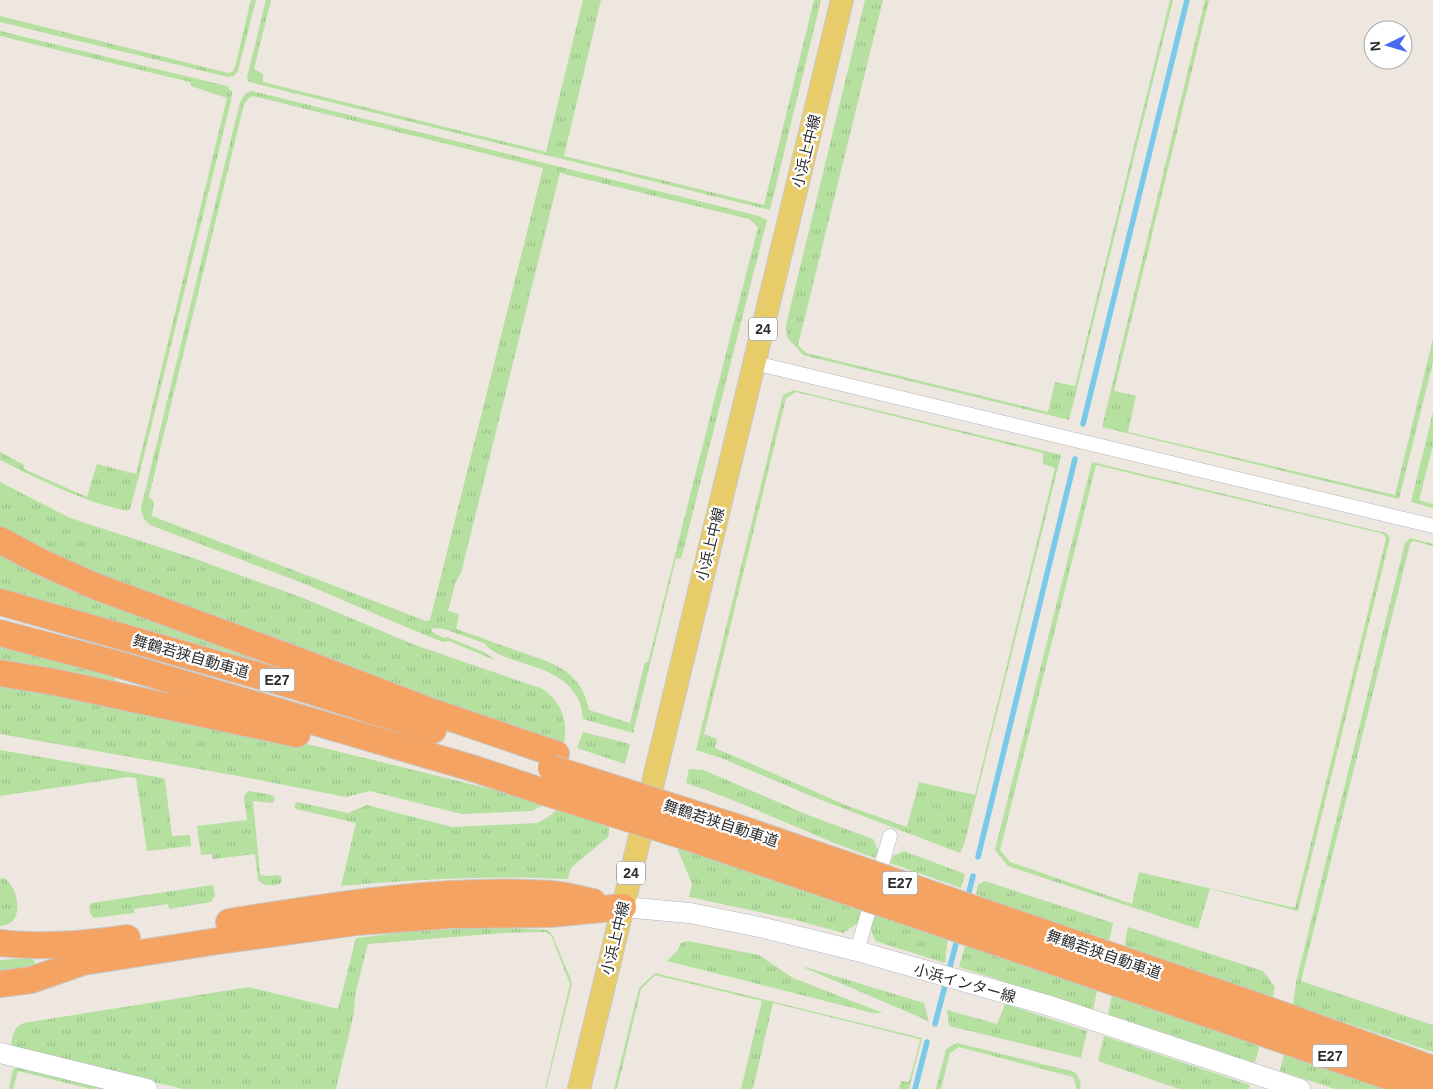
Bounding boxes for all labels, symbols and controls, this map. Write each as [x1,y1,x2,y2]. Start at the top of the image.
north arrow [1363,20,1413,70]
text: N [1367,40,1383,52]
street label: 小浜上中線 [789,113,823,189]
road number: 24 [749,318,777,340]
street label: 小浜上中線 [693,506,727,582]
street label: 舞鶴若狭自動車道 [131,631,251,681]
road number: E27 [260,668,294,692]
street label: 舞鶴若狭自動車道 [661,796,781,850]
road number: 24 [617,861,645,884]
road number: E27 [882,871,918,894]
street label: 小浜上中線 [598,900,632,976]
street label: 舞鶴若狭自動車道 [1044,926,1164,982]
street label: 小浜インター線 [912,960,1018,1006]
road number: E27 [1312,1044,1348,1068]

